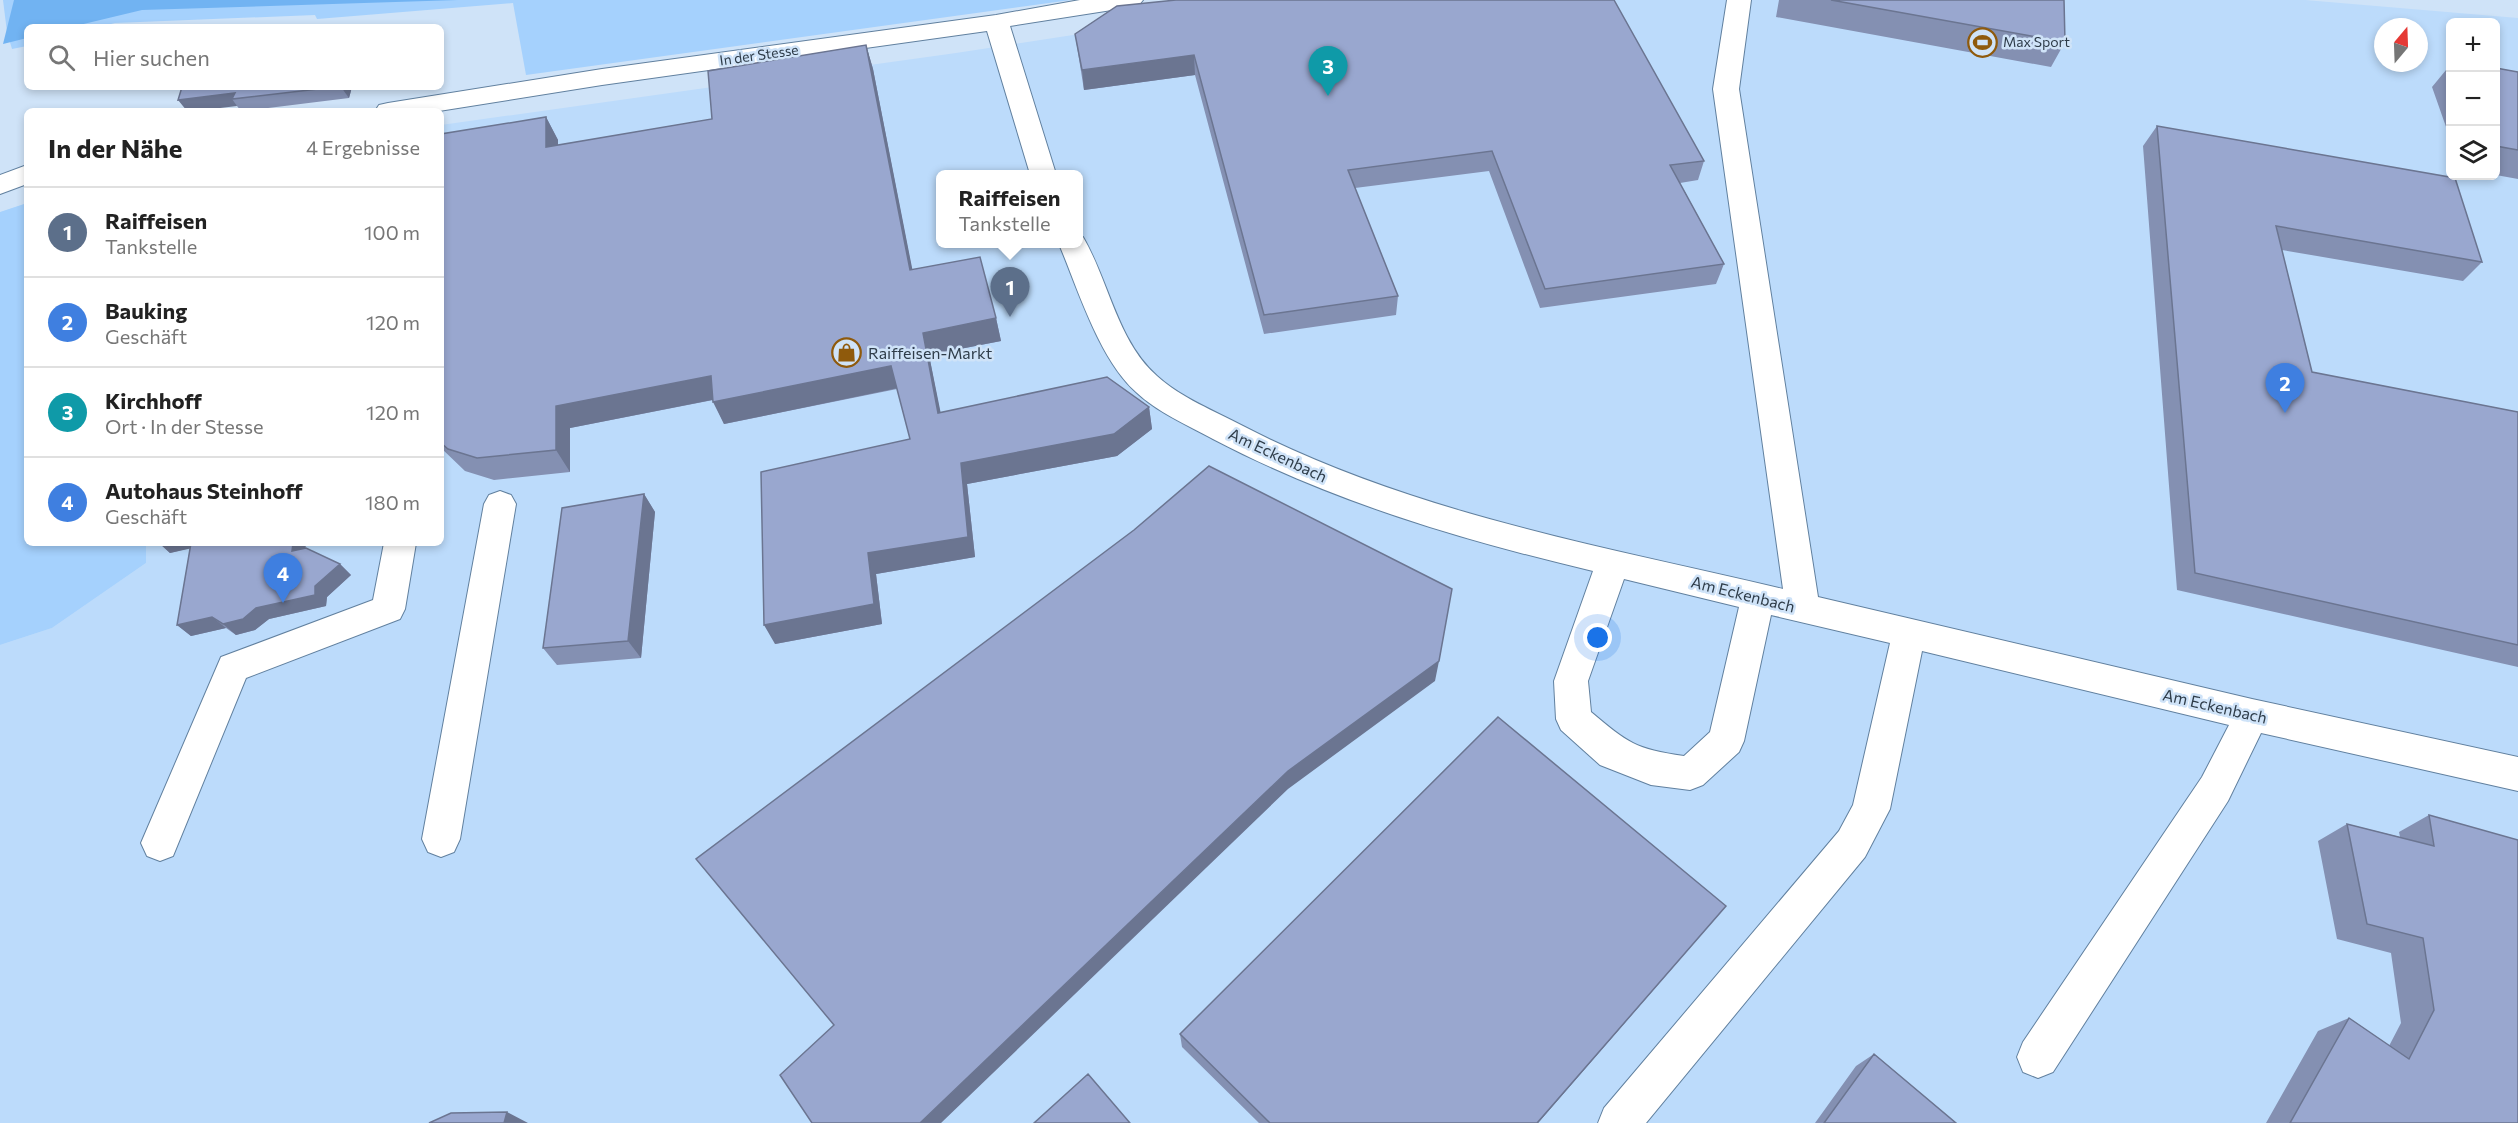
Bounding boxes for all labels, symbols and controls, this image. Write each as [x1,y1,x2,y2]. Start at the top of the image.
north arrow [2374,18,2428,72]
map controls [2446,18,2500,180]
button: + [2446,18,2500,72]
search box [24,24,444,90]
sports icon: Max Sport [1966,26,1998,58]
place label: Max Sport [2003,33,2070,50]
icon: search [45,41,78,74]
street label: In der Stesse [718,41,800,68]
text: Hier suchen [93,44,210,71]
pin: 3 [1308,46,1348,96]
button: − [2446,72,2500,126]
button: layers [2446,126,2500,180]
text: In der Nähe [48,132,183,163]
text: 4 Ergebnisse [306,135,420,159]
popup [936,170,1083,248]
text: Raiffeisen [958,184,1061,211]
text: Raiffeisen [105,207,207,234]
text: Tankstelle [958,211,1051,235]
text: 1 [63,220,72,244]
text: 100 m [364,220,420,244]
text: Tankstelle [105,234,197,258]
pin: 1 [990,268,1030,317]
text: Bauking [105,297,187,324]
text: 2 [62,310,73,334]
text: 120 m [366,310,420,334]
text: Geschäft [105,324,187,348]
shop icon: Raiffeisen-Markt [831,337,863,369]
place label: Raiffeisen-Markt [868,343,993,362]
pin: 2 [2266,364,2304,413]
text: Kirchhoff [105,387,202,414]
text: 3 [62,400,73,424]
text: 120 m [366,400,420,424]
text: Ort · In der Stesse [105,414,264,438]
street label: Am Eckenbach [1226,423,1330,486]
text: Autohaus Steinhoff [105,477,303,504]
text: 4 [61,490,74,514]
text: 180 m [365,490,420,514]
text: Geschäft [105,504,187,528]
pin: 4 [264,554,302,603]
street label: Am Eckenbach [1689,571,1797,616]
your location [1583,623,1612,652]
street label: Am Eckenbach [2161,684,2269,727]

